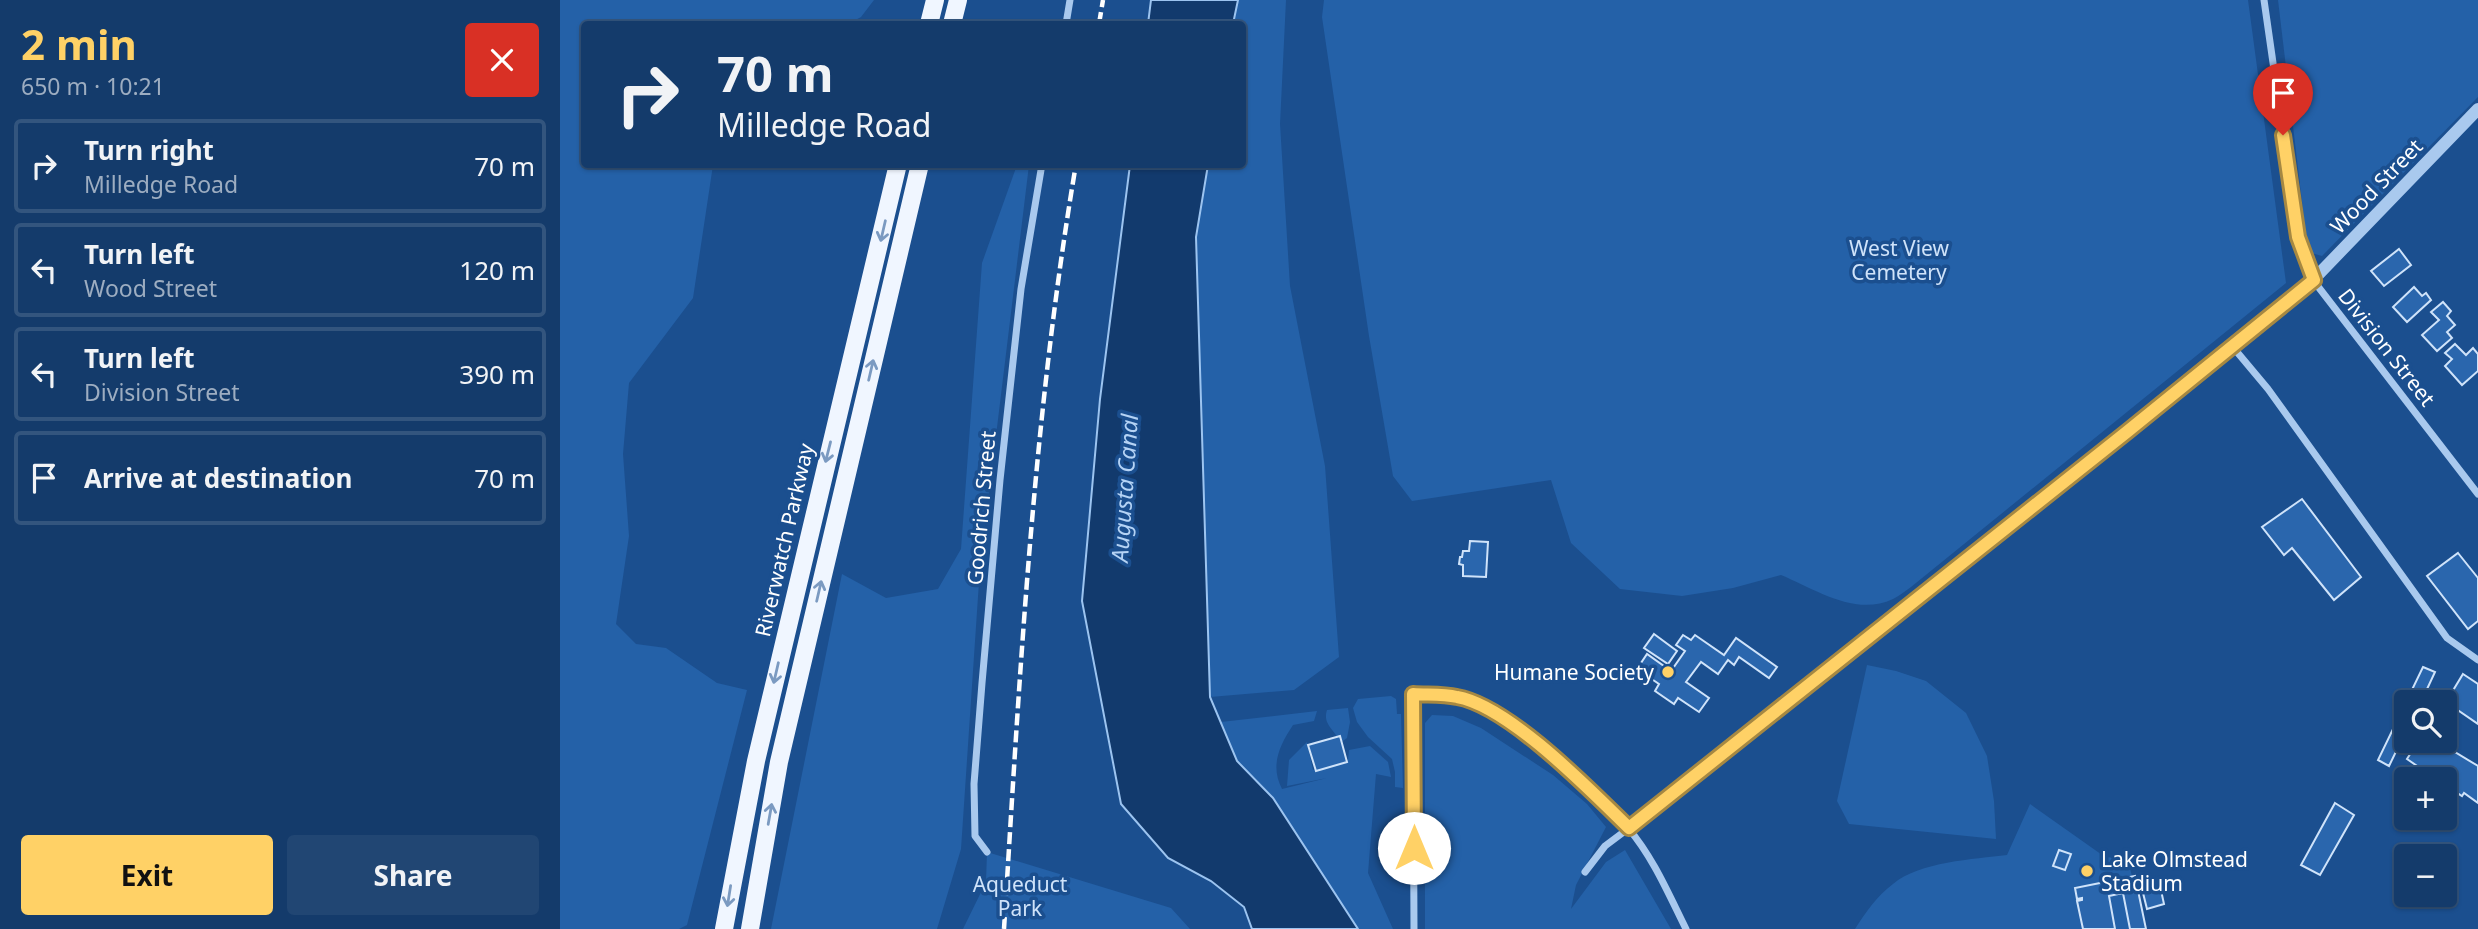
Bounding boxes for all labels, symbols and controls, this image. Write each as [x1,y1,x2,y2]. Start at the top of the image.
text: 2 min [21,15,137,72]
button: close [465,23,539,97]
text: 70 m [717,40,834,106]
icon: right [602,49,693,140]
pin [2253,63,2313,135]
text: 650 m · 10:21 [21,70,165,102]
icon: arrive [2264,74,2302,112]
text: Milledge Road [717,103,931,146]
text: Turn right [84,132,214,168]
street label: Wood Street [2324,132,2429,239]
icon: right [25,147,63,185]
text: 70 m [474,148,535,184]
text: Milledge Road [84,168,238,200]
one-way arrow [875,219,889,242]
park label: West View Cemetery [1849,234,1949,286]
text: Turn left [84,236,195,272]
icon: left [25,251,63,289]
text: 120 m [459,252,535,288]
text: Wood Street [84,272,217,304]
street label: Division Street [2332,282,2442,412]
text: Turn left [84,340,195,376]
icon: left [25,355,63,393]
text: 390 m [459,356,535,392]
one-way arrow [865,359,879,382]
text: Division Street [84,376,240,408]
water label: Augusta Canal [1103,412,1145,565]
street label: Goodrich Street [960,429,1002,586]
street label: Riverwatch Parkway [748,440,820,639]
one-way arrow [821,440,835,463]
icon: arrive [25,459,63,497]
text: Arrive at destination [84,460,353,496]
text: 70 m [474,460,535,496]
one-way arrow [813,581,826,603]
place label: Humane Society [1494,658,1654,686]
one-way arrow [768,661,782,684]
marker: Humane Society [1660,664,1676,680]
map controls [2394,690,2457,907]
button: search [2394,690,2457,753]
button: + [2394,767,2457,830]
one-way arrow [764,803,777,825]
position arrow [1377,811,1451,885]
button: Exit [21,835,273,915]
button: Share [287,835,539,915]
button: − [2394,844,2457,907]
place label: Lake Olmstead Stadium [2101,845,2248,897]
marker: Lake Olmstead Stadium [2079,863,2095,879]
park label: Aqueduct Park [973,870,1068,922]
one-way arrow [722,884,735,907]

